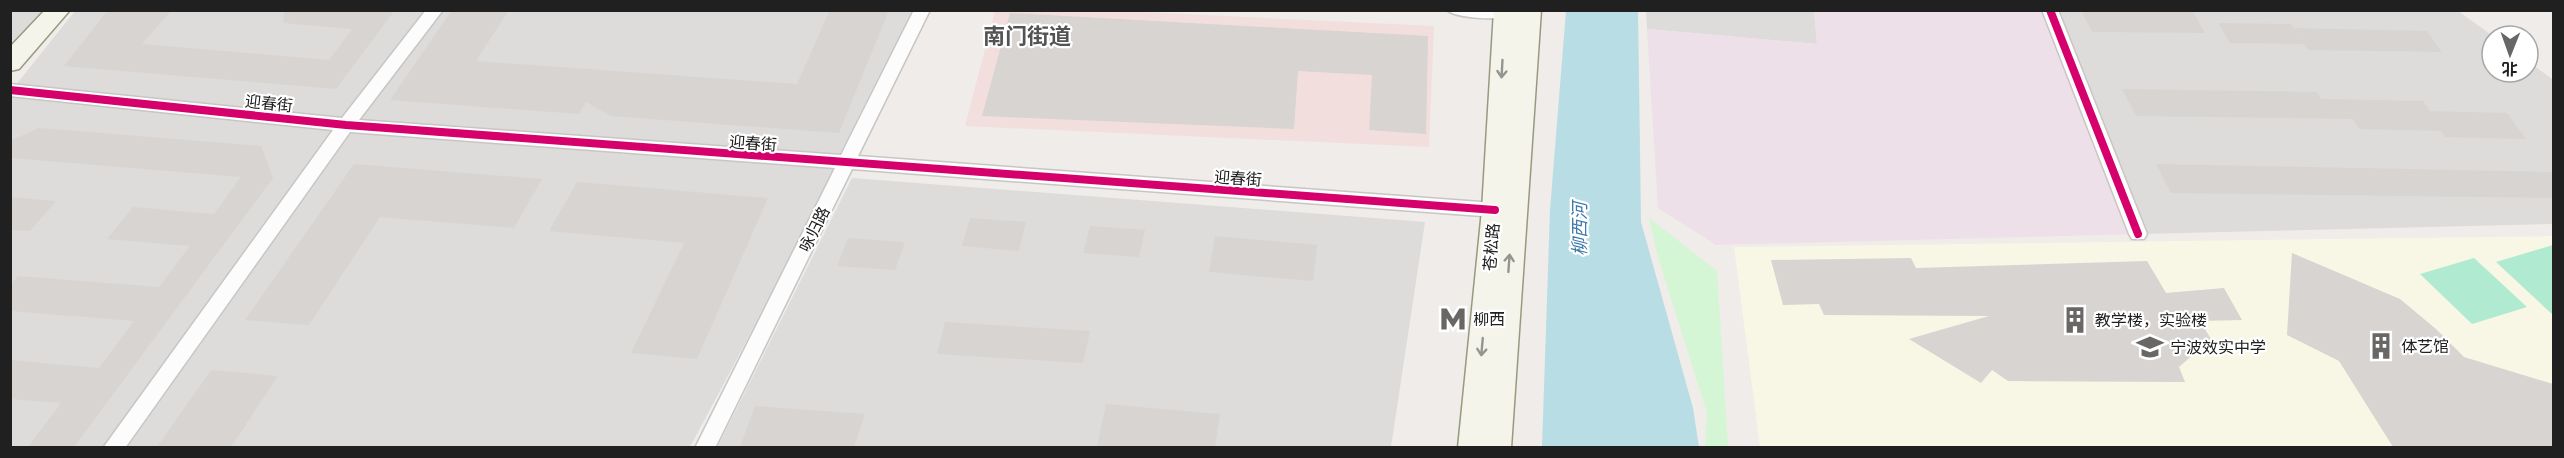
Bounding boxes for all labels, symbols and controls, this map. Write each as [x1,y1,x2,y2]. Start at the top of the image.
district label: 南门街道 [983,19,1071,53]
north arrow [2480,24,2540,84]
text: 北 [2502,57,2518,81]
one-way arrow [1497,58,1508,78]
street label: 迎春街 [244,89,294,117]
street label: 迎春街 [728,129,778,157]
street label: 迎春街 [1213,164,1263,192]
water label: 柳西河 [1566,199,1593,256]
street label: 咏归路 [793,202,835,256]
street label: 苍松路 [1477,222,1505,272]
one-way arrow [1503,254,1514,274]
metro station icon: 柳西 [1438,304,1468,334]
building icon: 教学楼，实验楼 [2060,305,2090,335]
place label: 柳西 [1473,307,1505,331]
place label: 教学楼，实验楼 [2095,308,2207,332]
building icon: 体艺馆 [2366,331,2396,361]
school or university icon: 宁波效实中学 [2135,332,2165,362]
place label: 体艺馆 [2401,334,2449,358]
place label: 宁波效实中学 [2170,335,2266,359]
one-way arrow [1476,337,1487,357]

